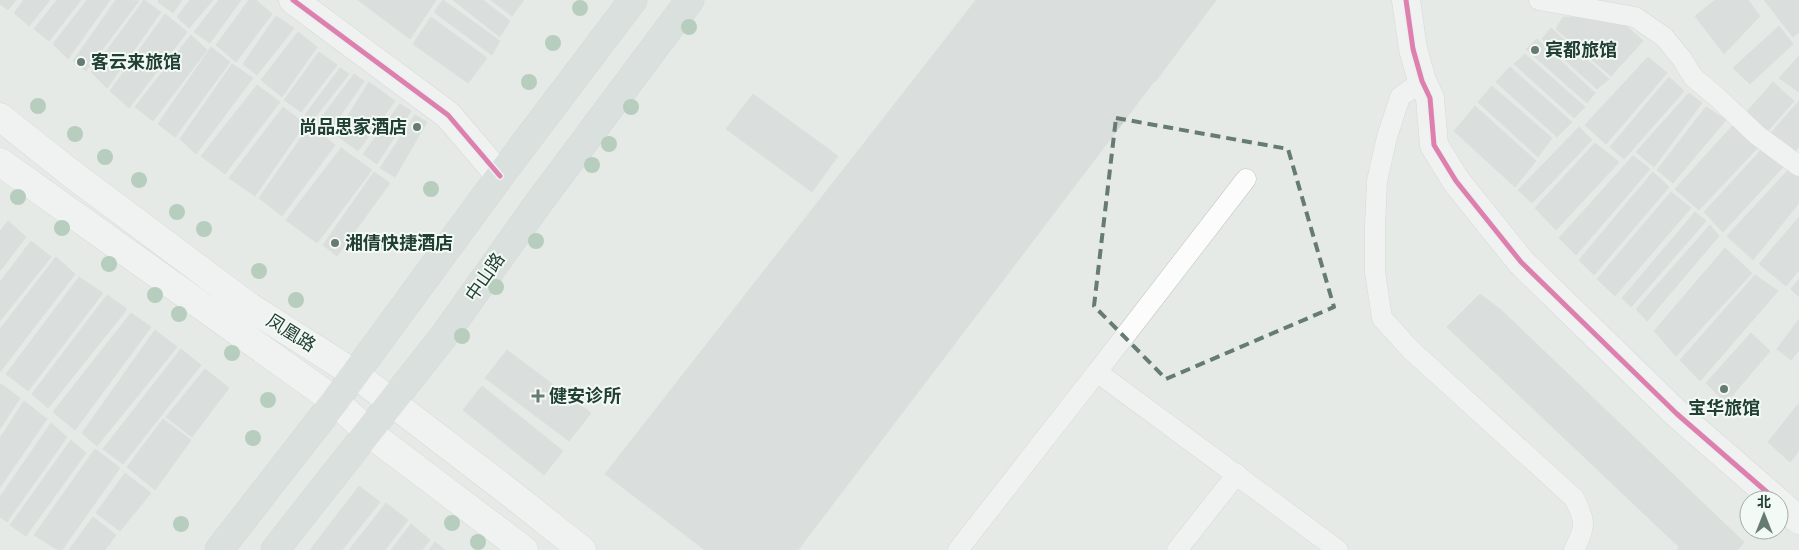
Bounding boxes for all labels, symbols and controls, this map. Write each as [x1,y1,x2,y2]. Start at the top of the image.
place label: 宾都旅馆 [1545,38,1617,62]
marker: 宾都旅馆 [1529,44,1541,56]
place label: 客云来旅馆 [91,50,181,74]
marker: 客云来旅馆 [75,56,87,68]
place label: 尚品思家酒店 [299,115,407,139]
marker: 尚品思家酒店 [411,121,423,133]
place label: 湘倩快捷酒店 [345,231,453,255]
marker: 湘倩快捷酒店 [329,237,341,249]
street label: 中山路 [460,248,510,306]
street label: 凤凰路 [262,309,320,357]
marker: 宝华旅馆 [1718,383,1730,395]
place label: 健安诊所 [549,384,621,408]
marker: 健安诊所 [531,389,545,403]
place label: 宝华旅馆 [1688,396,1760,420]
north arrow [1739,490,1789,540]
text: 北 [1757,493,1771,512]

